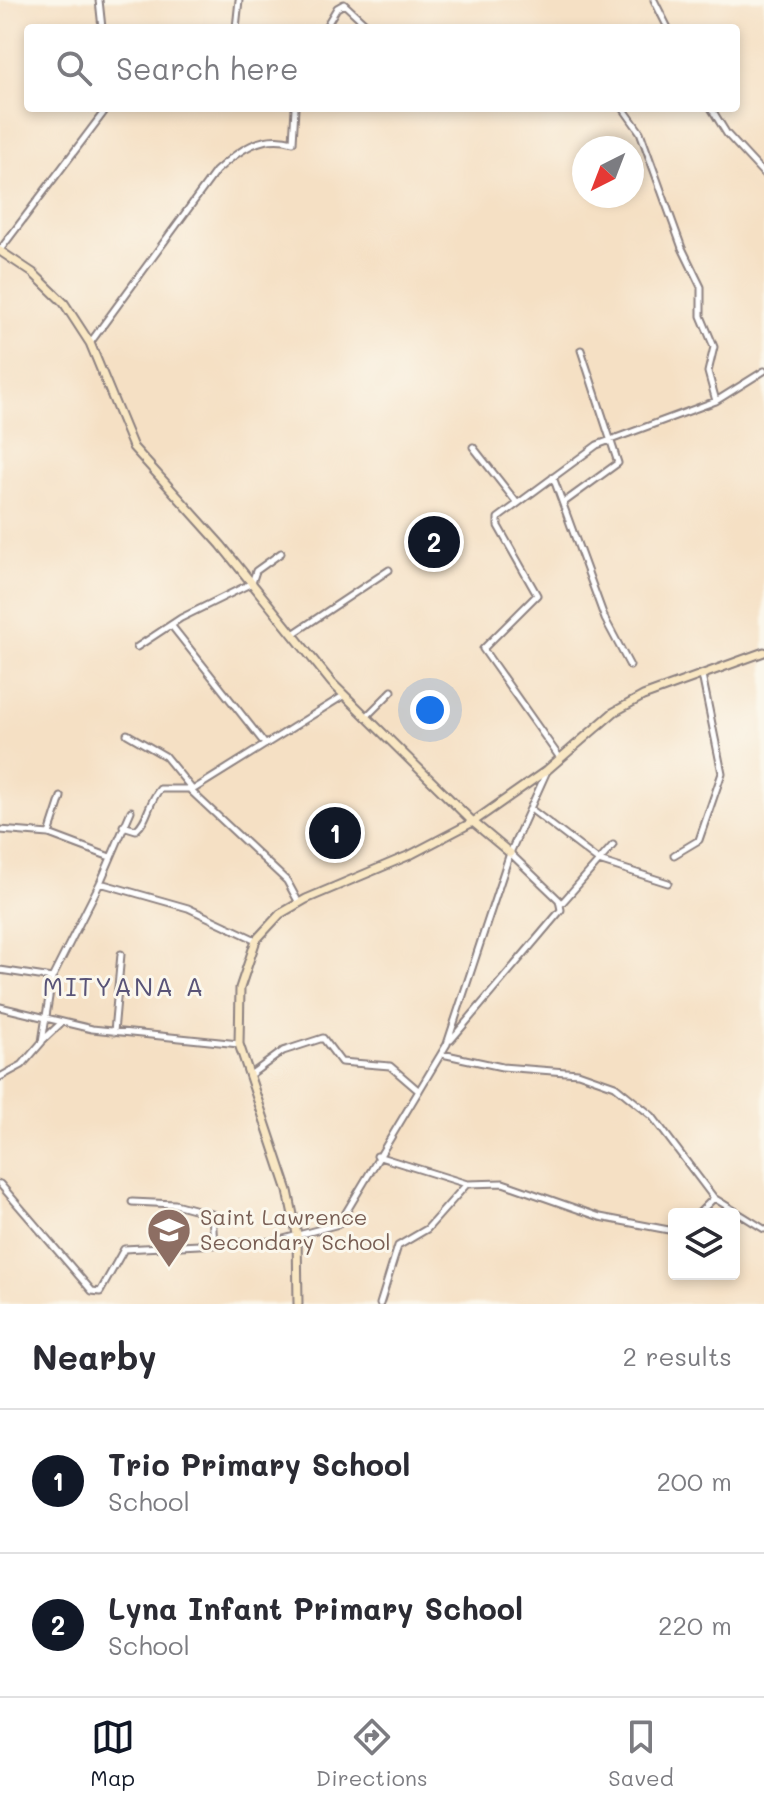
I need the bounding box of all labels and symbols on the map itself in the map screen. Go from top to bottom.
north arrow [572,136,644,208]
pin: 2 [408,512,460,572]
your location [410,690,450,730]
pin: 1 [309,803,361,863]
district label: MITYANA A [42,969,206,1003]
place label: Saint Lawrence Secondary School [200,1202,391,1256]
school or university icon: Saint Lawrence Secondary School [145,1206,193,1269]

